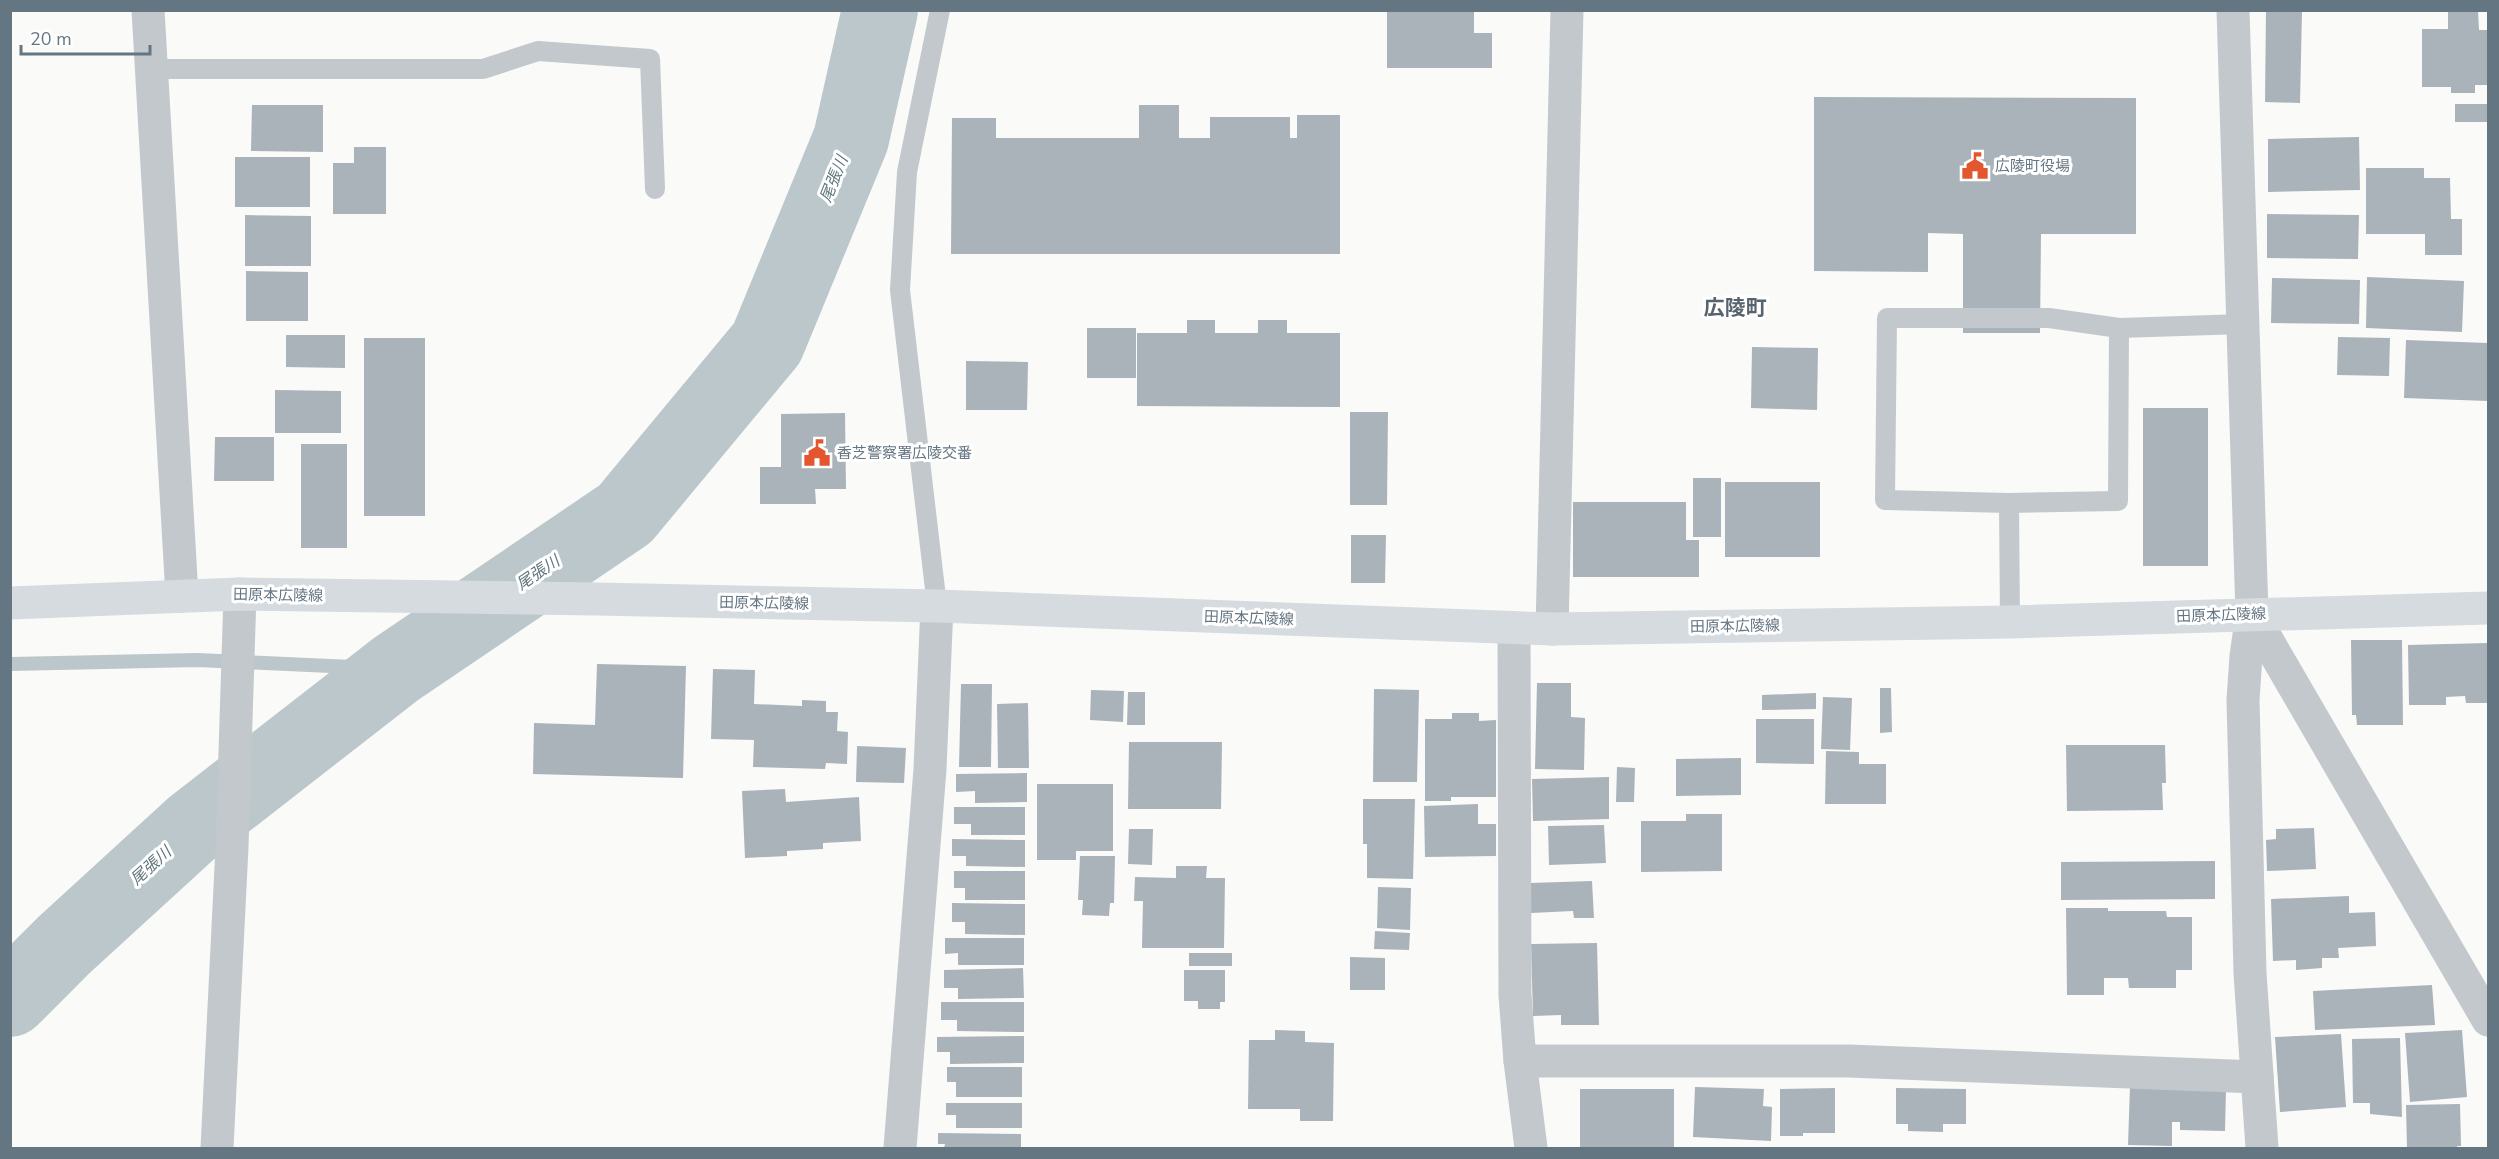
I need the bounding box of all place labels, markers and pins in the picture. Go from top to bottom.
public building icon: 広陵町役場 [1960,151,1990,181]
place label: 広陵町役場 [1995,156,2070,176]
public building icon: 香芝警察署広陵交番 [802,438,832,468]
place label: 香芝警察署広陵交番 [837,443,972,463]

